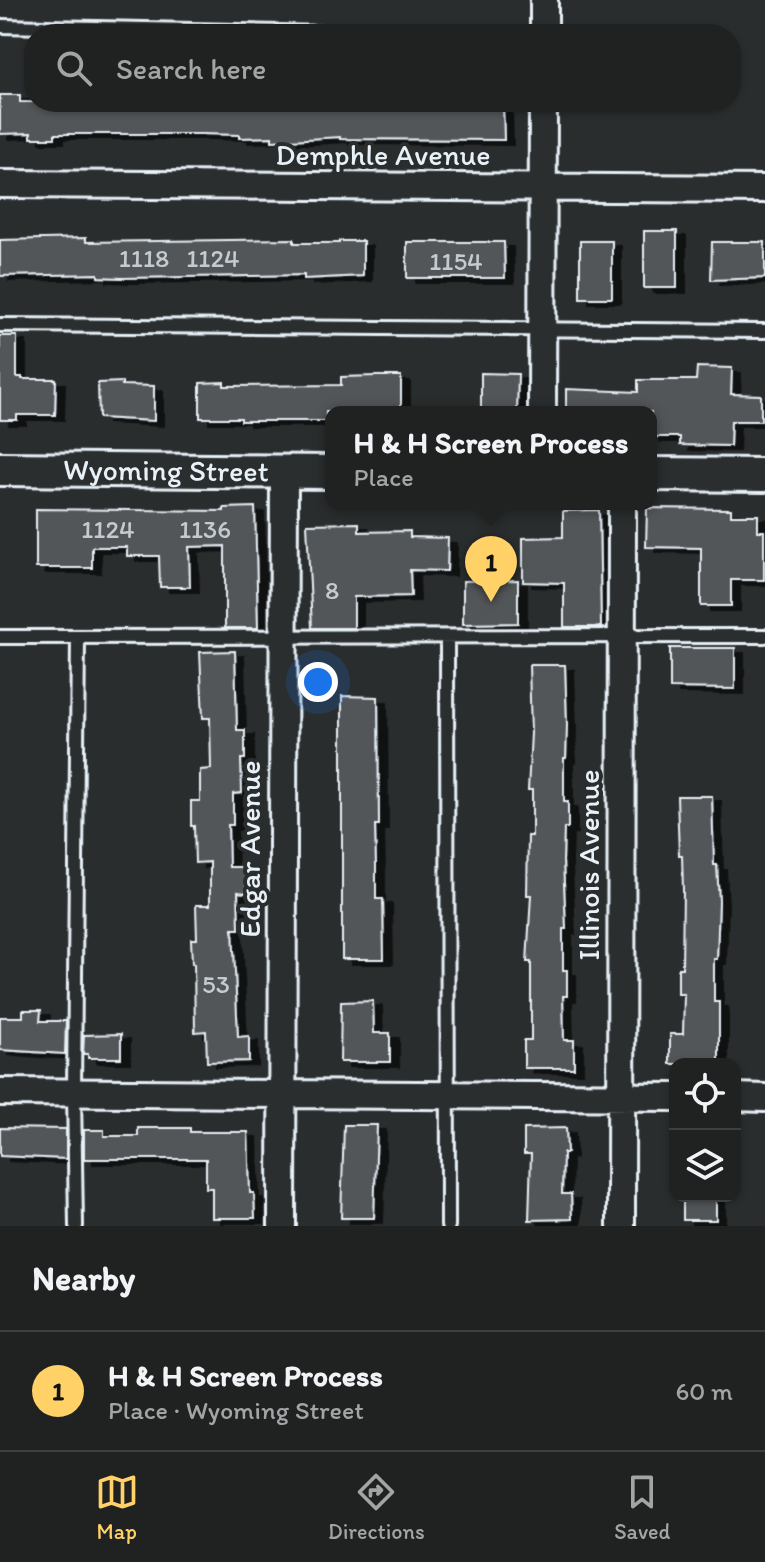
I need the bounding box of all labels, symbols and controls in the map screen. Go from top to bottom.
search box [24,24,741,112]
icon: search [52,46,96,90]
text: Search here [116,50,266,87]
street label: Demphle Avenue [275,136,491,173]
house number: 1118 [119,242,169,274]
house number: 1124 [186,242,240,274]
house number: 1154 [429,245,483,277]
popup [325,406,657,510]
text: H & H Screen Process [354,424,628,461]
street label: Wyoming Street [63,451,269,489]
text: Place [354,461,414,493]
house number: 1124 [81,513,135,545]
house number: 1136 [179,513,231,545]
pin: 1 [465,536,517,602]
house number: 8 [325,574,339,606]
your location [298,662,338,702]
street label: Edgar Avenue [231,761,268,937]
street label: Illinois Avenue [570,769,607,961]
house number: 53 [202,968,230,1000]
map controls [669,1058,741,1202]
button: locate [669,1058,741,1130]
button: layers [669,1130,741,1202]
text: Nearby [32,1258,135,1299]
text: H & H Screen Process [108,1357,383,1394]
text: 1 [52,1375,64,1407]
text: 60 m [676,1375,733,1407]
text: Place · Wyoming Street [108,1394,364,1426]
tab: Map [95,1470,139,1545]
tab: Directions [328,1470,425,1545]
tab: Saved [614,1470,670,1545]

